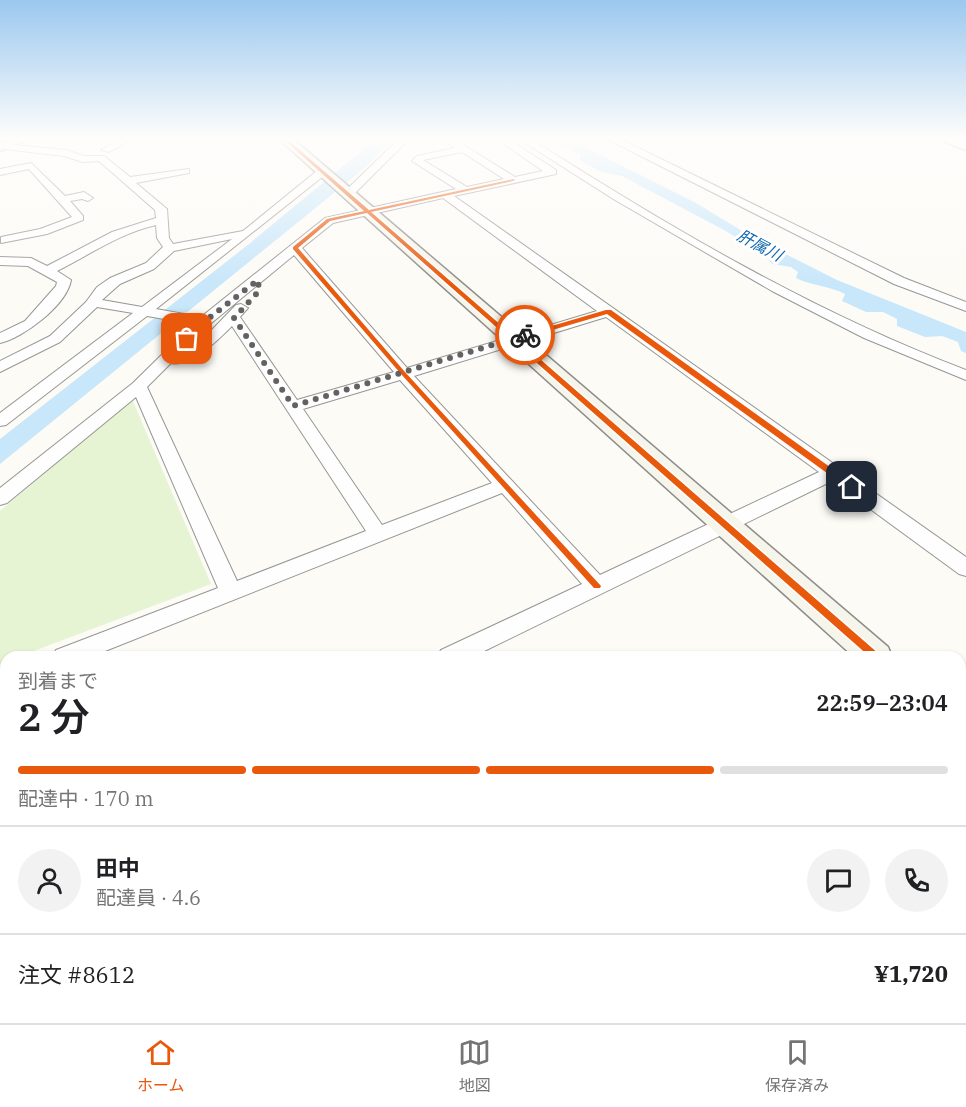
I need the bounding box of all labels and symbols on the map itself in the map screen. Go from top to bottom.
water label: 肝属川 [734,225,788,266]
courier [495,305,555,365]
pin [161,313,212,364]
pin [826,461,877,512]

